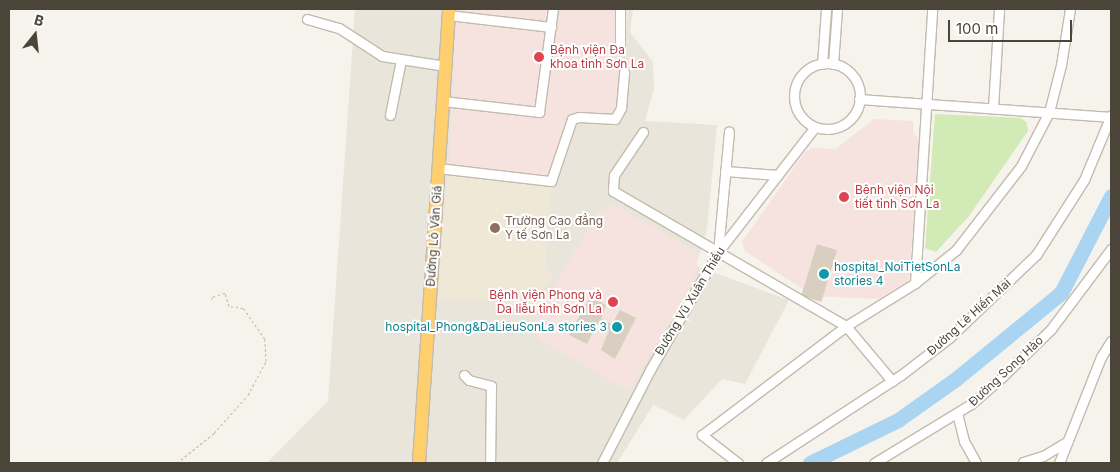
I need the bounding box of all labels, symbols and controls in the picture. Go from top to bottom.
north arrow [10,10,60,60]
scale bar [950,10,1074,42]
text: B [32,11,46,30]
text: 100 m [956,19,998,38]
place label: Bệnh viện Đa khoa tỉnh Sơn La [550,43,644,71]
marker: Bệnh viện Đa khoa tỉnh Sơn La [532,50,546,64]
place label: Bệnh viện Nội tiết tỉnh Sơn La [855,183,939,211]
street label: Đường Lò Văn Giá [423,185,445,287]
marker: Bệnh viện Nội tiết tỉnh Sơn La [837,190,851,204]
place label: Trường Cao đẳng Y tế Sơn La [505,214,603,242]
marker: Trường Cao đẳng Y tế Sơn La [489,222,501,234]
street label: Đường Vũ Xuân Thiều [652,244,728,358]
place label: hospital_NoiTietSonLa stories 4 [834,260,961,288]
marker: hospital_NoiTietSonLa stories 4 [818,268,830,280]
street label: Đường Lê Hiến Mai [924,276,1014,358]
place label: Bệnh viện Phong và Da liễu tỉnh Sơn La [489,288,602,316]
marker: Bệnh viện Phong và Da liễu tỉnh Sơn La [606,295,620,309]
place label: hospital_Phong&DaLieuSonLa stories 3 [385,320,607,334]
marker: hospital_Phong&DaLieuSonLa stories 3 [611,321,623,333]
street label: Đường Song Hào [966,333,1046,409]

